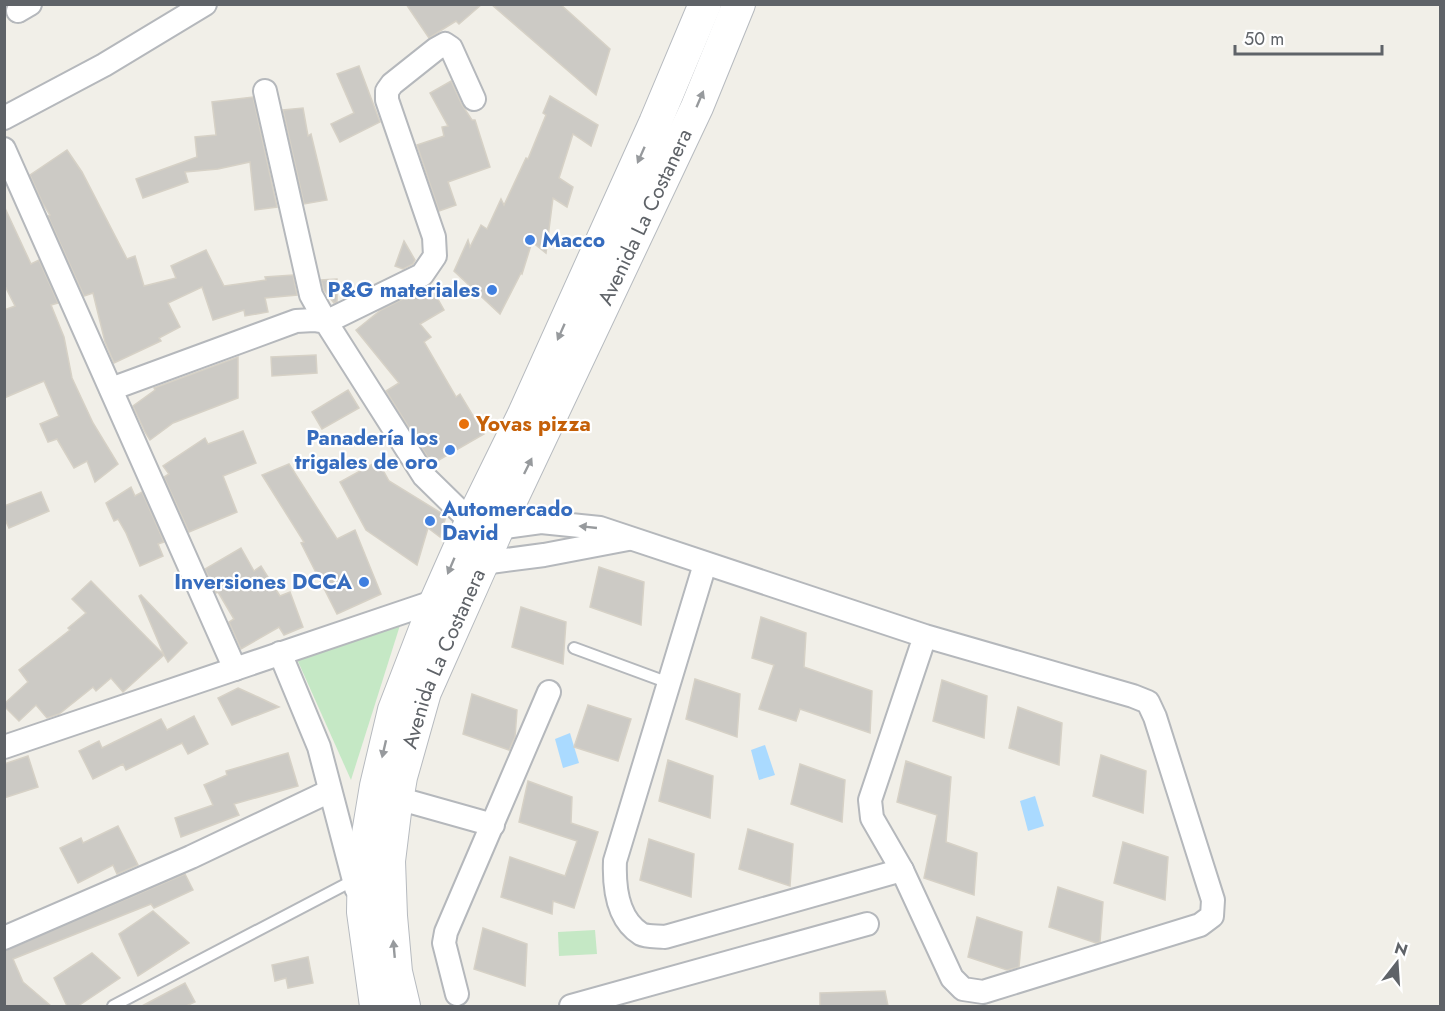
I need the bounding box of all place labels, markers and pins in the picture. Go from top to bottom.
place label: Macco [542,225,605,255]
marker: Macco [523,233,537,247]
place label: P&G materiales [327,275,480,305]
marker: P&G materiales [485,283,499,297]
place label: Yovas pizza [475,409,591,439]
marker: Yovas pizza [457,417,471,431]
place label: Panadería los trigales de oro [295,423,438,477]
marker: Panadería los trigales de oro [443,443,457,457]
place label: Automercado David [441,494,573,548]
marker: Automercado David [423,514,437,528]
place label: Inversiones DCCA [174,567,353,597]
marker: Inversiones DCCA [357,575,371,589]

